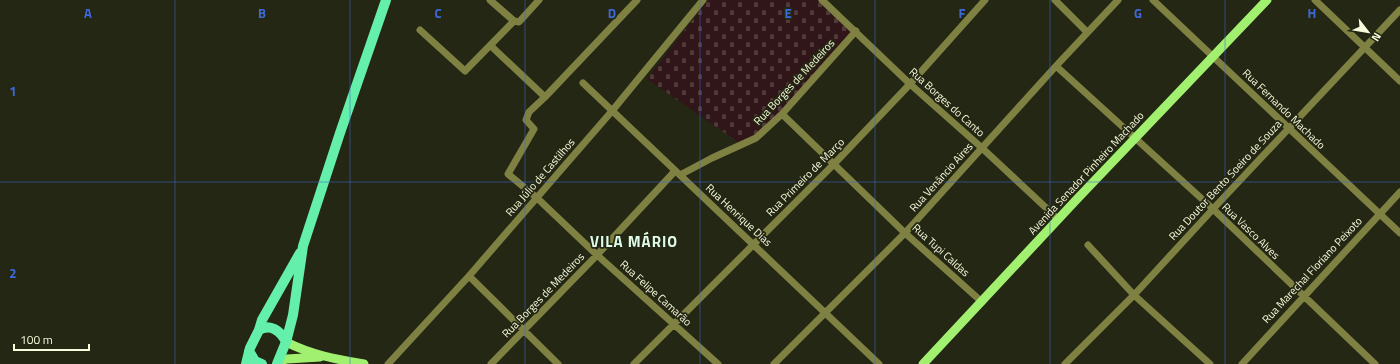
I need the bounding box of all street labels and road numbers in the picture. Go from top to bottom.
street label: Rua Borges de Medeiros [750,35,838,129]
street label: Rua Borges do Canto [906,64,988,140]
street label: Rua Fernando Machado [1239,65,1329,153]
street label: Avenida Senador Pinheiro Machado [1025,108,1148,238]
street label: Rua Doutor Bento Soeiro de Souza [1165,116,1285,244]
street label: Rua Júlio de Castilhos [502,134,578,220]
street label: Rua Primeiro de Março [762,134,848,220]
street label: Rua Venâncio Aires [906,139,976,215]
street label: Rua Henrique Dias [702,180,776,250]
street label: Rua Vasco Alves [1218,199,1284,263]
street label: Rua Marechal Floriano Peixoto [1258,213,1366,327]
street label: Rua Tupi Caldas [909,220,973,280]
street label: Rua Borges de Medeiros [498,249,588,341]
street label: Rua Felipe Camarão [617,256,696,330]

